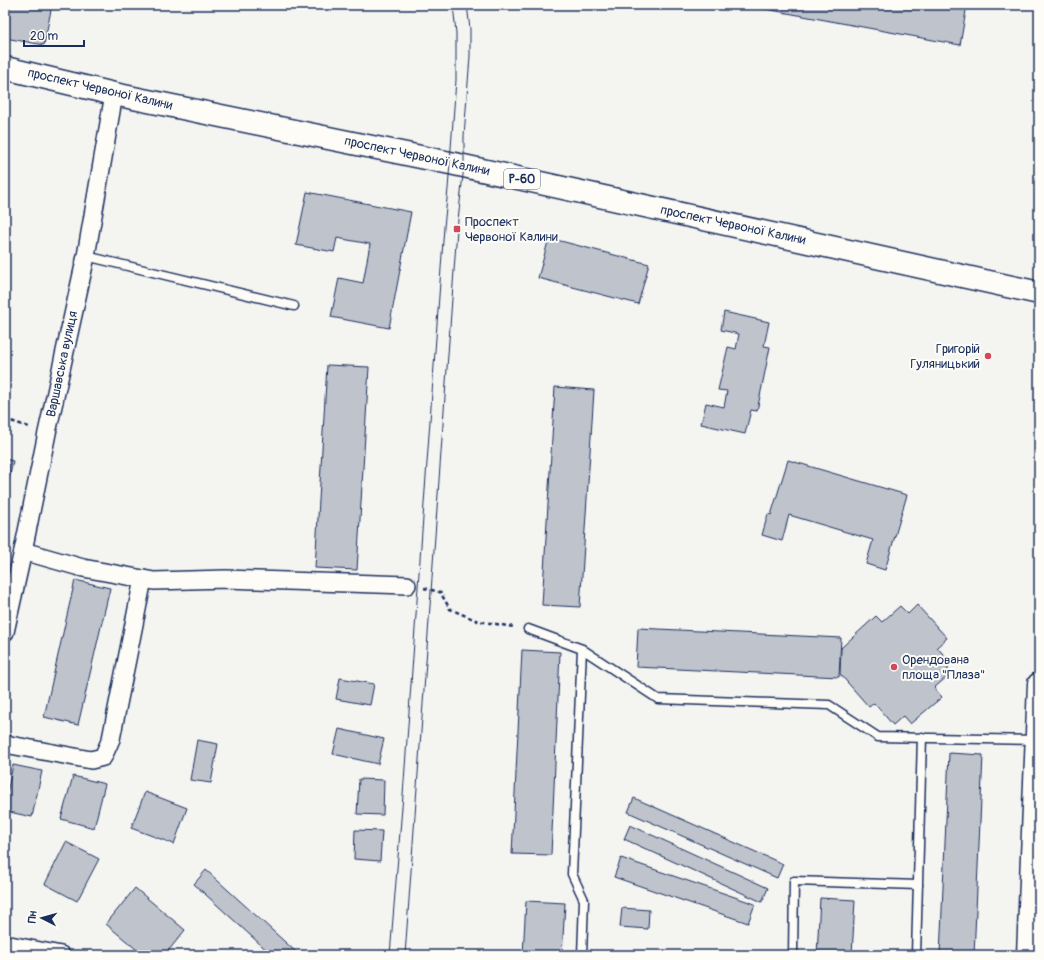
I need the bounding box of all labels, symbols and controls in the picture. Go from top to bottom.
scale bar [24,22,84,48]
text: 20 m [30,29,59,44]
street label: проспект Червоної Калини [26,65,174,114]
street label: проспект Червоної Калини [343,133,491,179]
road number: Р-60 [504,169,540,189]
street label: проспект Червоної Калини [659,202,807,248]
place label: Проспект Червоної Калини [465,214,558,245]
marker: Проспект Червоної Калини [452,224,462,234]
street label: Варшавська вулиця [43,309,81,419]
place label: Григорій Гуляницький [910,341,980,372]
marker: Григорій Гуляницький [983,351,993,361]
place label: Орендована площа "Плаза" [902,652,985,683]
marker: Орендована площа "Плаза" [889,662,899,672]
north arrow [22,898,62,938]
text: Пн [25,910,40,924]

